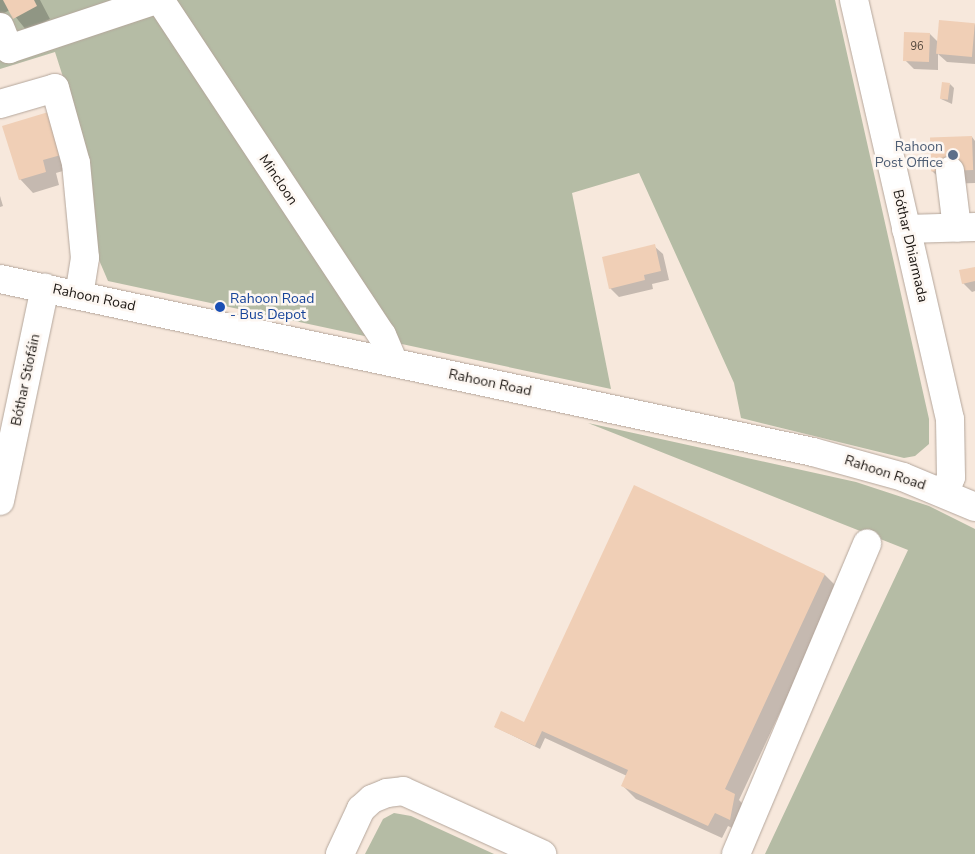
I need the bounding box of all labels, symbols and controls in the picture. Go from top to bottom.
house number: 96 [910,40,924,54]
place label: Rahoon Post Office [875,139,943,172]
marker: Rahoon Post Office [947,149,959,161]
street label: Mincloon [255,152,301,208]
street label: Bóthar Dhiarmada [889,188,931,304]
street label: Rahoon Road [51,281,137,315]
place label: Rahoon Road - Bus Depot [230,291,314,324]
marker: Rahoon Road - Bus Depot [214,301,226,313]
street label: Bóthar Stiofáin [8,332,44,428]
street label: Rahoon Road [447,366,533,400]
street label: Rahoon Road [842,452,928,494]

